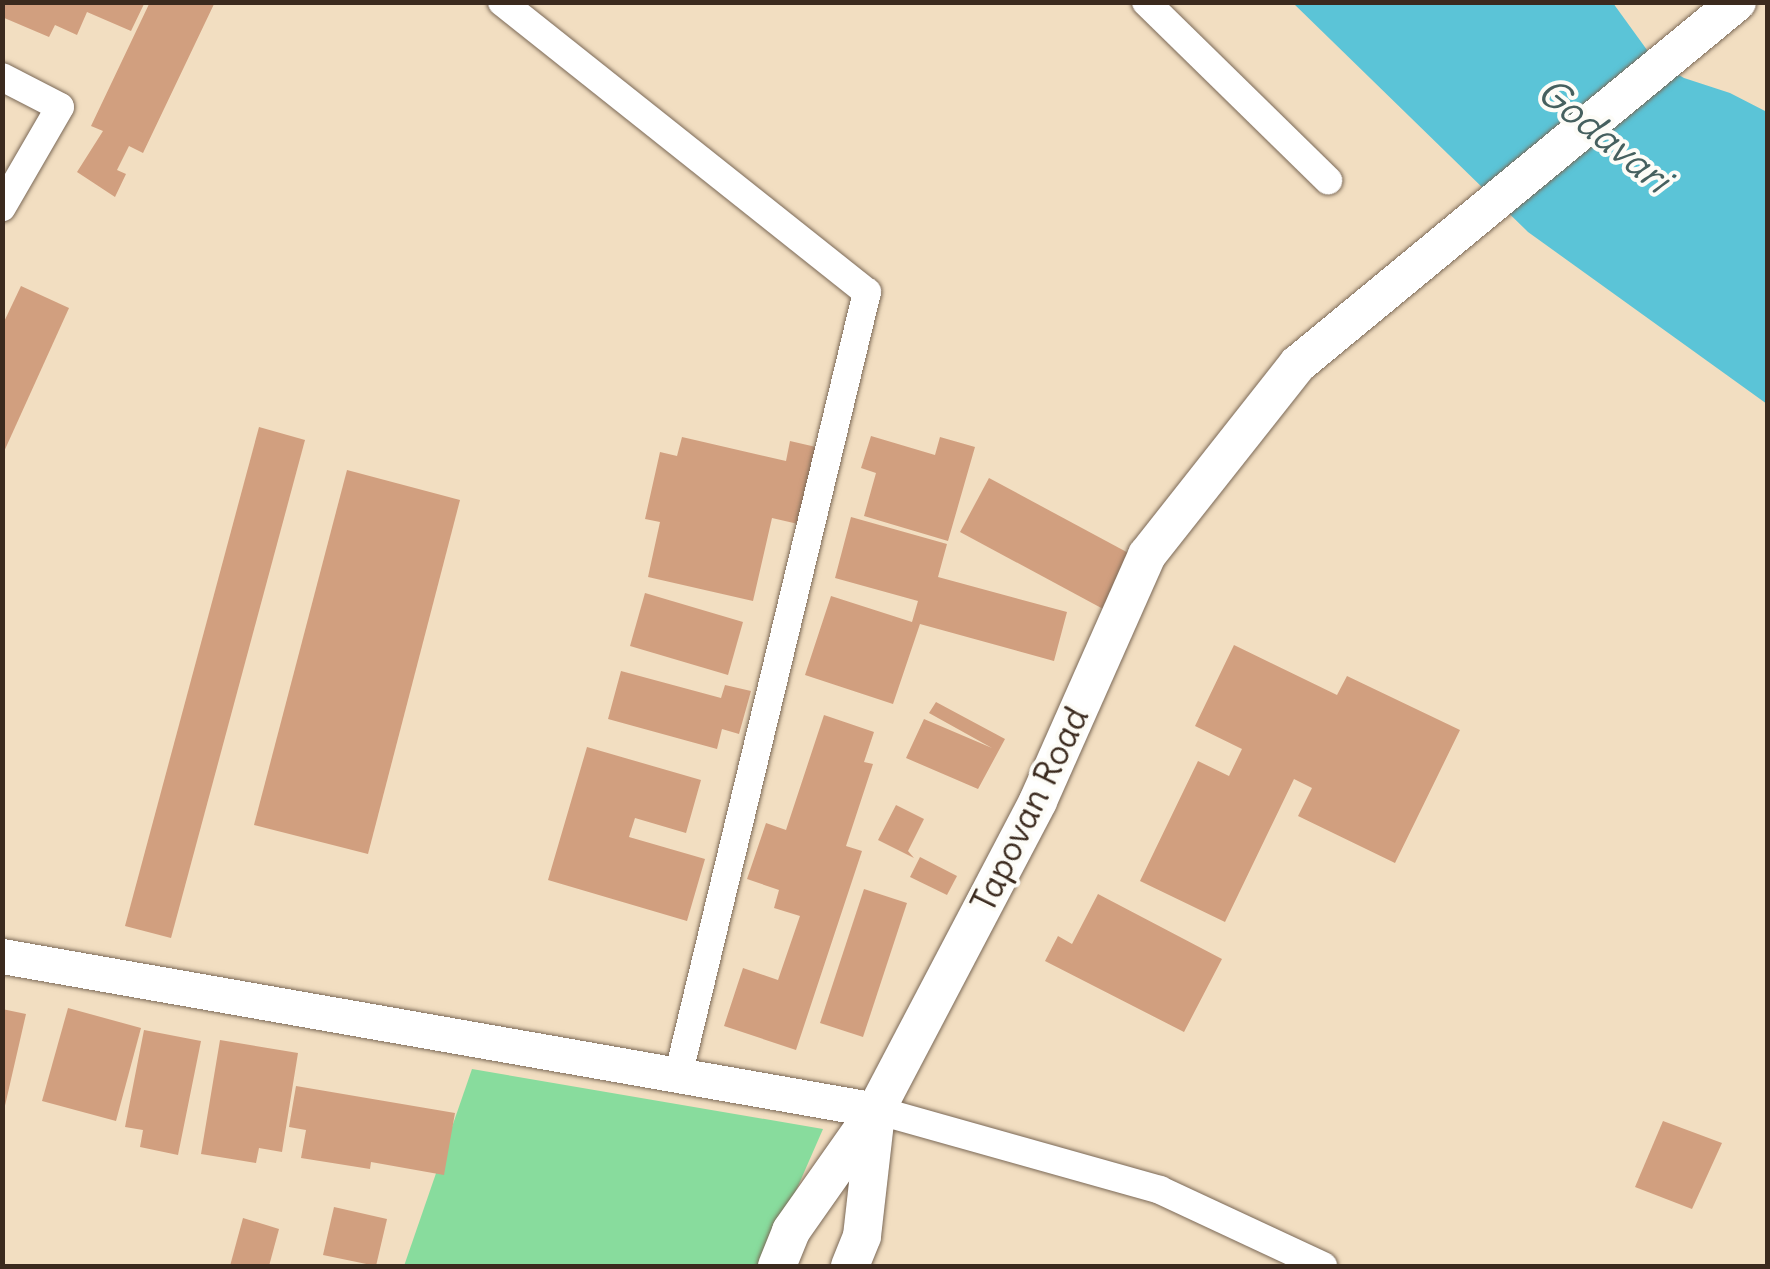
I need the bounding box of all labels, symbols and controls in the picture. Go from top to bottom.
water label: Godavari [1529,68,1679,202]
street label: Tapovan Road [961,700,1097,918]

